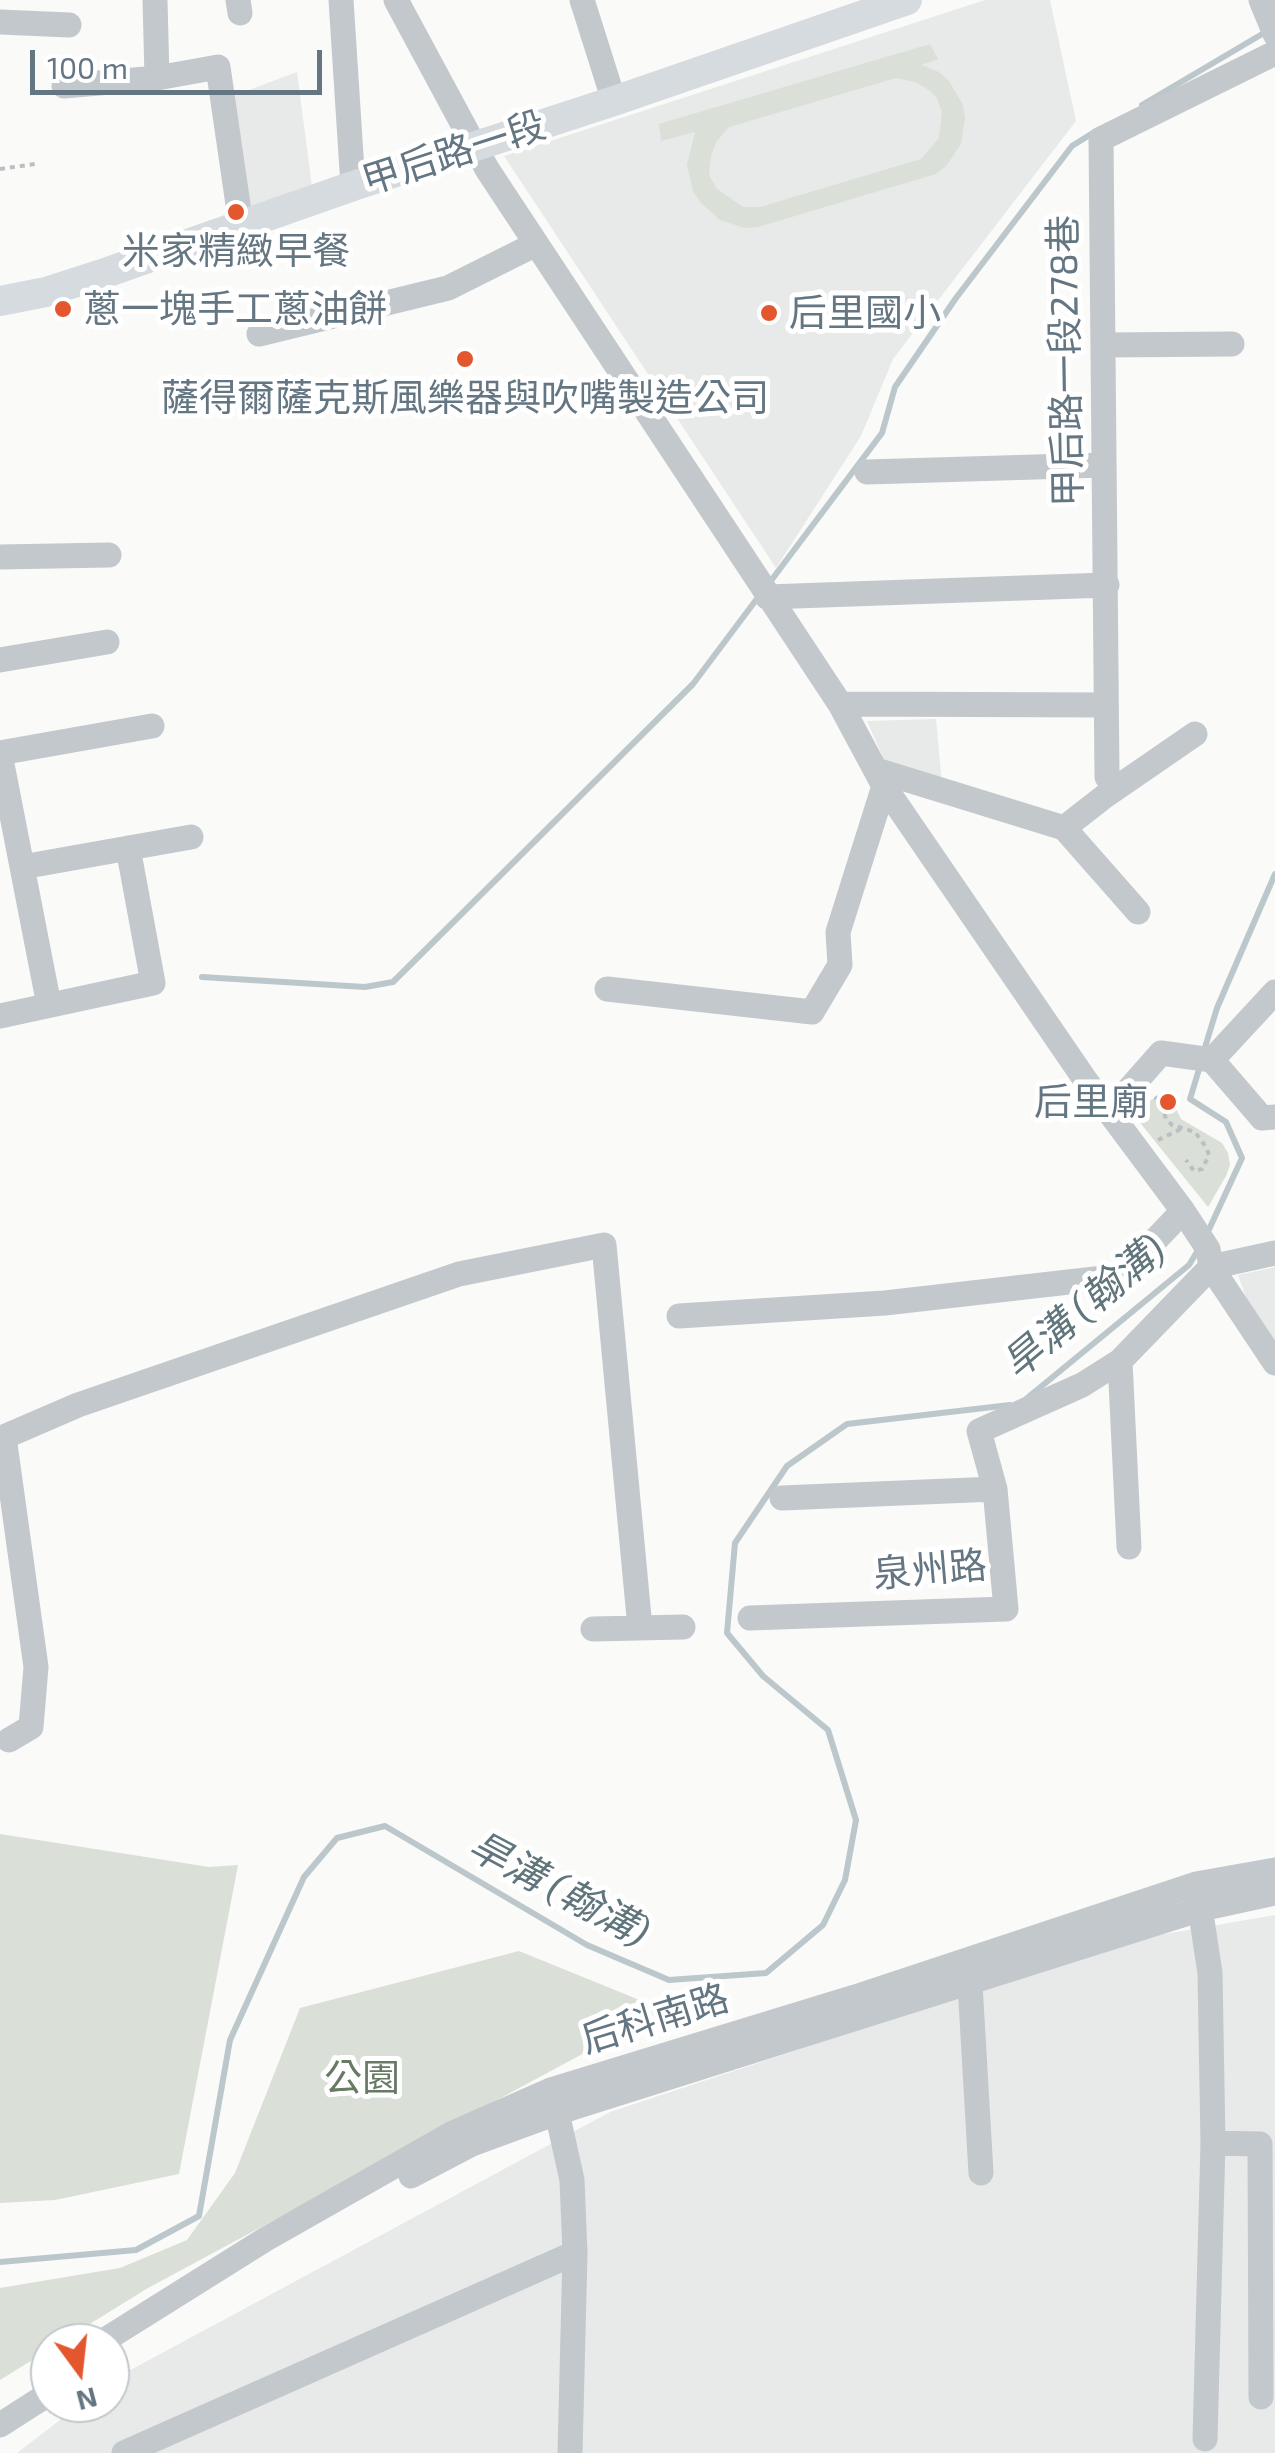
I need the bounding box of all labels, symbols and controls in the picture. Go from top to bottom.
scale bar [35,30,328,92]
text: 100 m [47,49,128,85]
street label: 甲后路一段 [357,102,551,204]
marker: 米家精緻早餐 [225,201,247,223]
street label: 甲后路一段278巷 [1041,215,1091,507]
place label: 米家精緻早餐 [122,228,350,274]
place label: 蔥一塊手工蔥油餅 [83,286,387,332]
place label: 后里國小 [789,290,941,336]
marker: 蔥一塊手工蔥油餅 [52,298,74,320]
marker: 后里國小 [758,302,780,324]
marker: 薩得爾薩克斯風樂器與吹嘴製造公司 [454,348,476,370]
place label: 薩得爾薩克斯風樂器與吹嘴製造公司 [161,375,769,421]
place label: 后里廟 [1034,1079,1148,1125]
marker: 后里廟 [1157,1091,1179,1113]
water label: 旱溝 (翰溝) [993,1225,1175,1389]
street label: 泉州路 [871,1542,989,1598]
water label: 旱溝 (翰溝) [461,1821,657,1957]
street label: 后科南路 [576,1975,734,2063]
park label: 公園 [324,2055,400,2101]
north arrow [30,2323,130,2423]
text: N [73,2381,101,2419]

